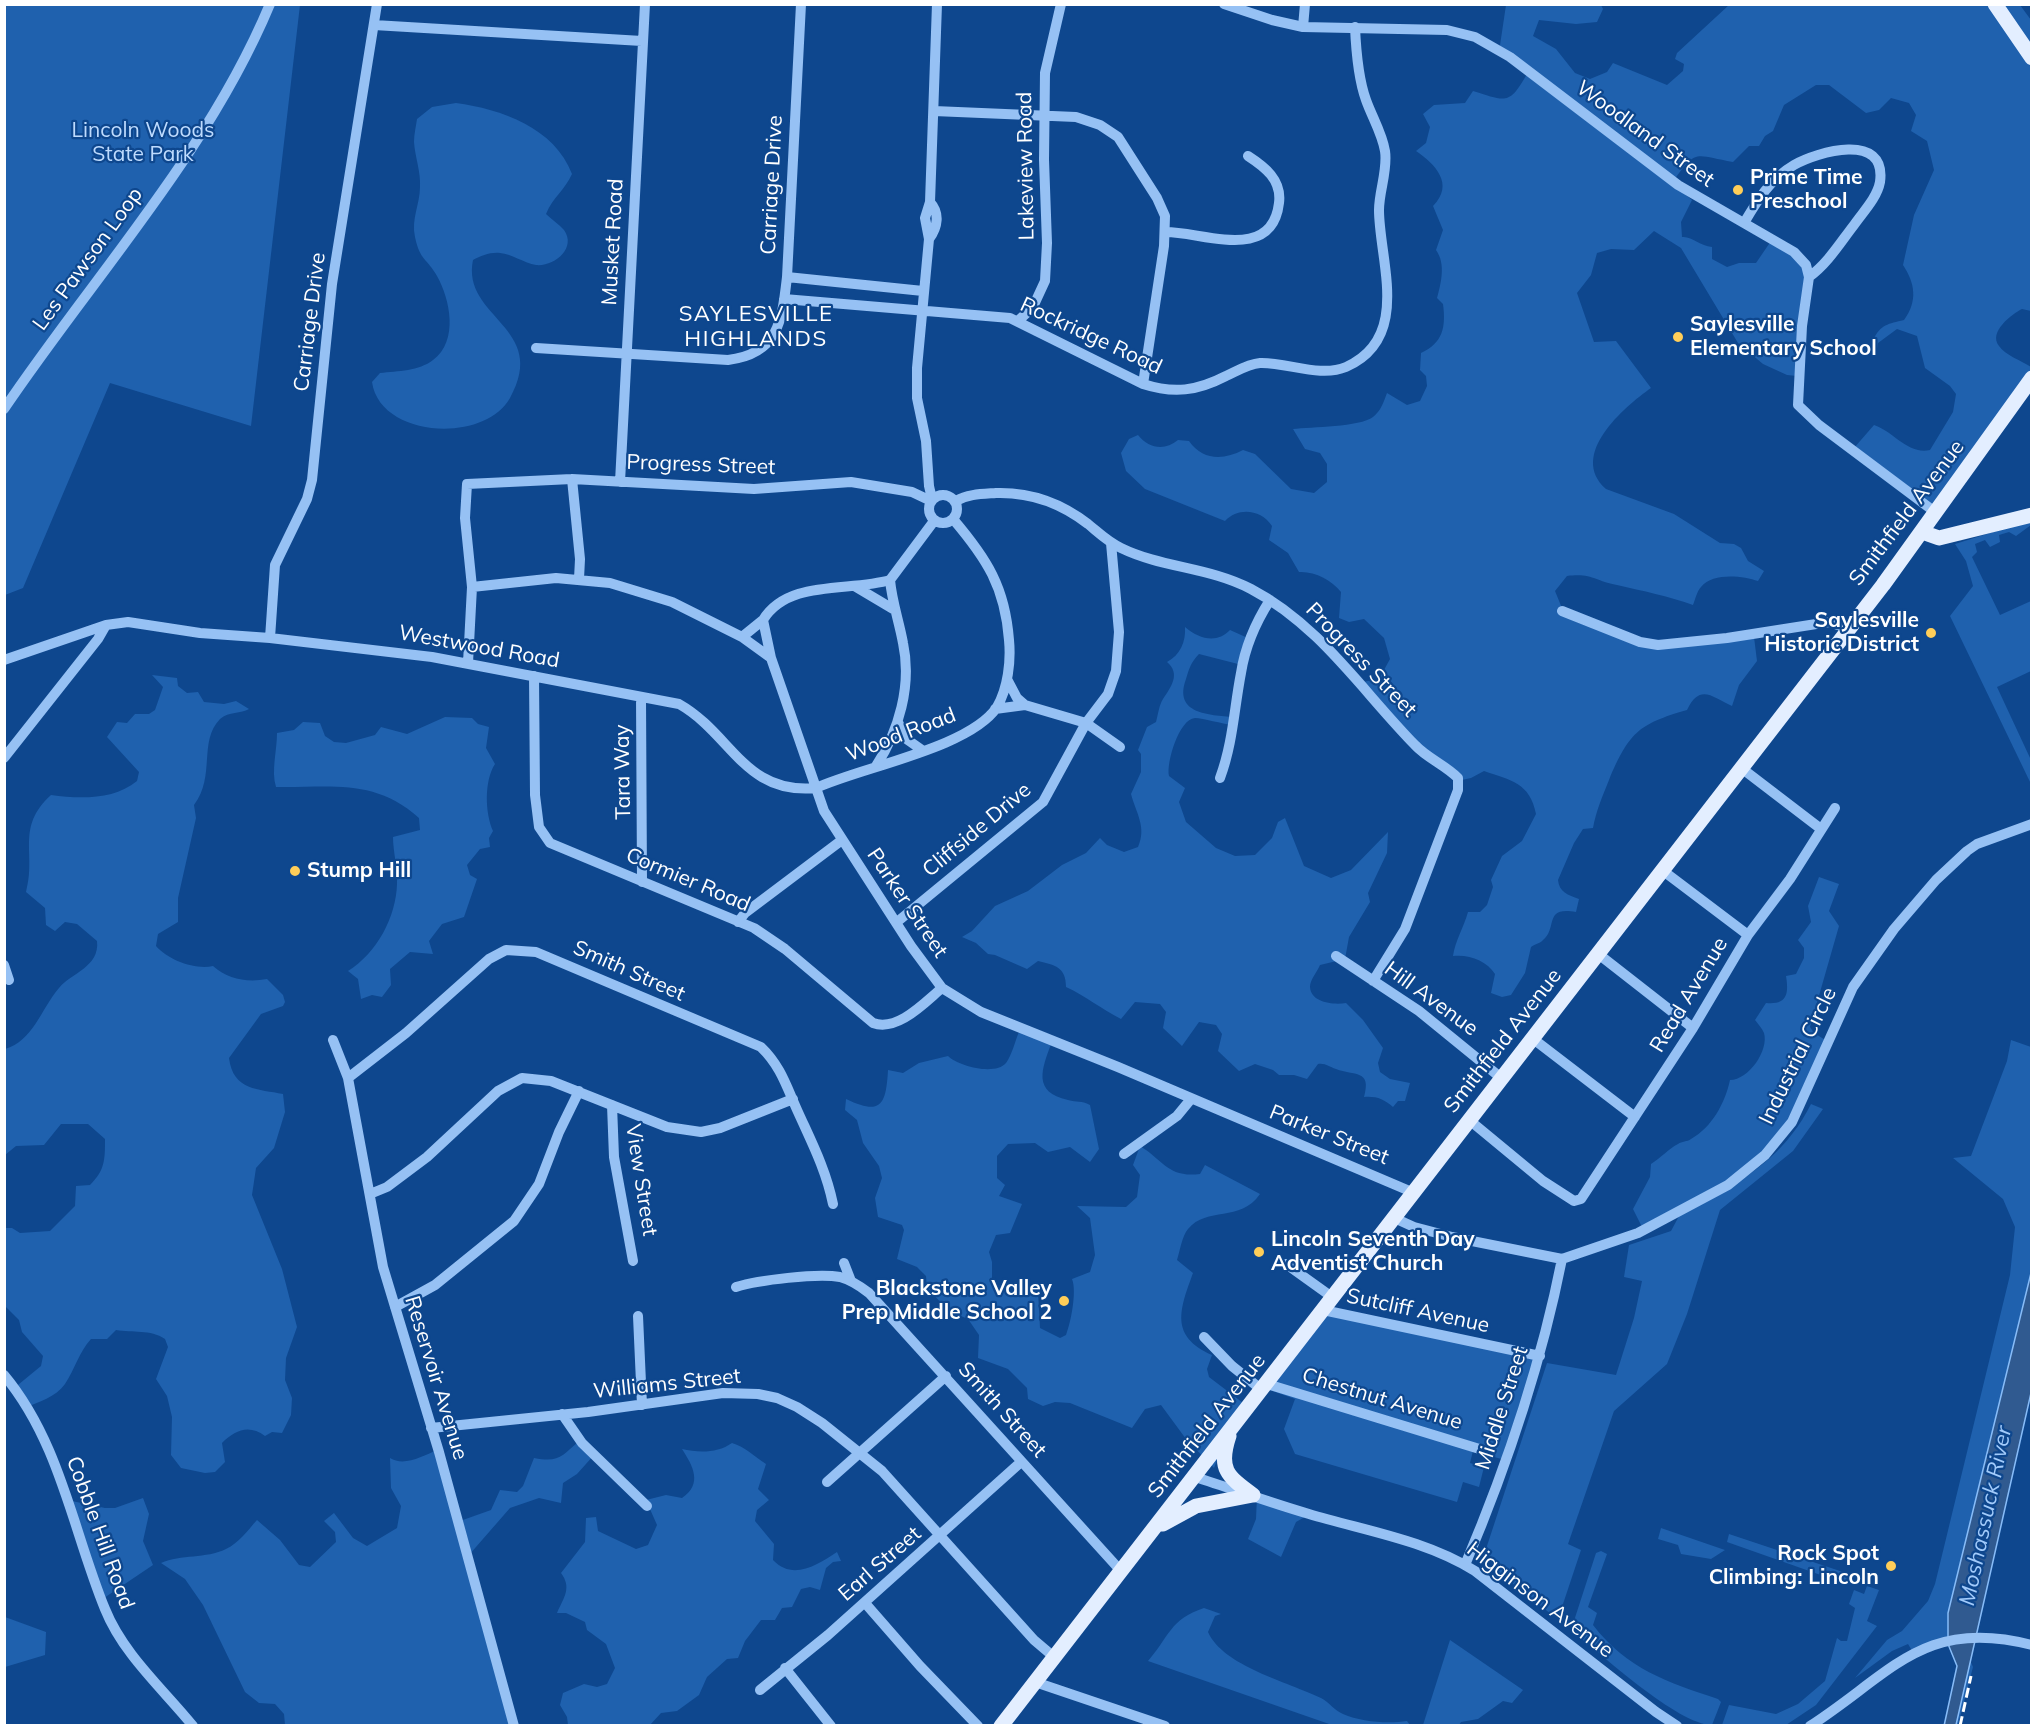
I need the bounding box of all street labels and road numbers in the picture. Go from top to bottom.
street label: Woodland Street [1571,75,1719,193]
street label: Lakeview Road [1012,92,1040,240]
street label: Carriage Drive [756,115,788,255]
street label: Musket Road [597,178,629,306]
street label: Les Pawson Loop [28,183,148,335]
street label: Carriage Drive [289,251,331,393]
street label: Rockridge Road [1016,292,1166,380]
street label: Smithfield Avenue [1844,435,1970,591]
street label: Progress Street [626,450,776,480]
street label: Progress Street [1300,598,1422,722]
street label: Westwood Road [397,620,561,674]
street label: Wood Road [842,703,960,767]
street label: Tara Way [610,724,636,820]
street label: Cliffside Drive [918,777,1036,883]
street label: Cormier Road [622,842,754,918]
street label: Parker Street [861,844,953,962]
street label: Read Avenue [1645,933,1733,1057]
street label: Smith Street [569,935,689,1007]
street label: Hill Avenue [1379,957,1483,1041]
street label: Smithfield Avenue [1439,964,1567,1118]
street label: Industrial Circle [1754,983,1842,1129]
street label: Parker Street [1266,1100,1392,1170]
street label: View Street [620,1122,662,1238]
street label: Sutcliff Avenue [1344,1284,1492,1338]
street label: Reservoir Avenue [399,1293,473,1463]
street label: Middle Street [1470,1343,1534,1473]
street label: Smithfield Avenue [1143,1349,1271,1503]
street label: Smith Street [953,1357,1051,1463]
street label: Chestnut Avenue [1299,1363,1465,1435]
street label: Williams Street [592,1364,742,1404]
street label: Cobble Hill Road [61,1453,139,1613]
street label: Earl Street [834,1521,926,1607]
street label: Higginson Avenue [1462,1537,1618,1663]

